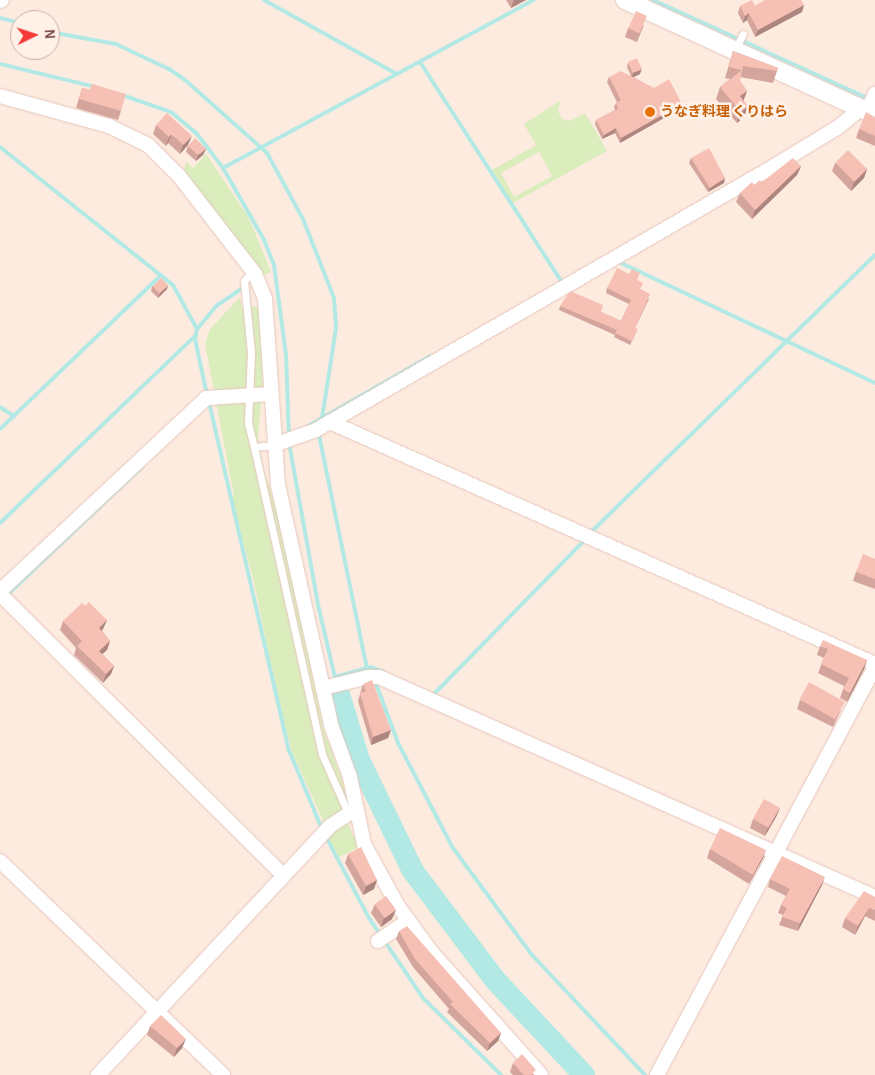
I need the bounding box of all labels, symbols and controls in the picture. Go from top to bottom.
north arrow [10,10,60,60]
text: N [42,29,56,39]
place label: うなぎ料理 くりはら [660,104,788,120]
marker: うなぎ料理 くりはら [644,106,656,118]

